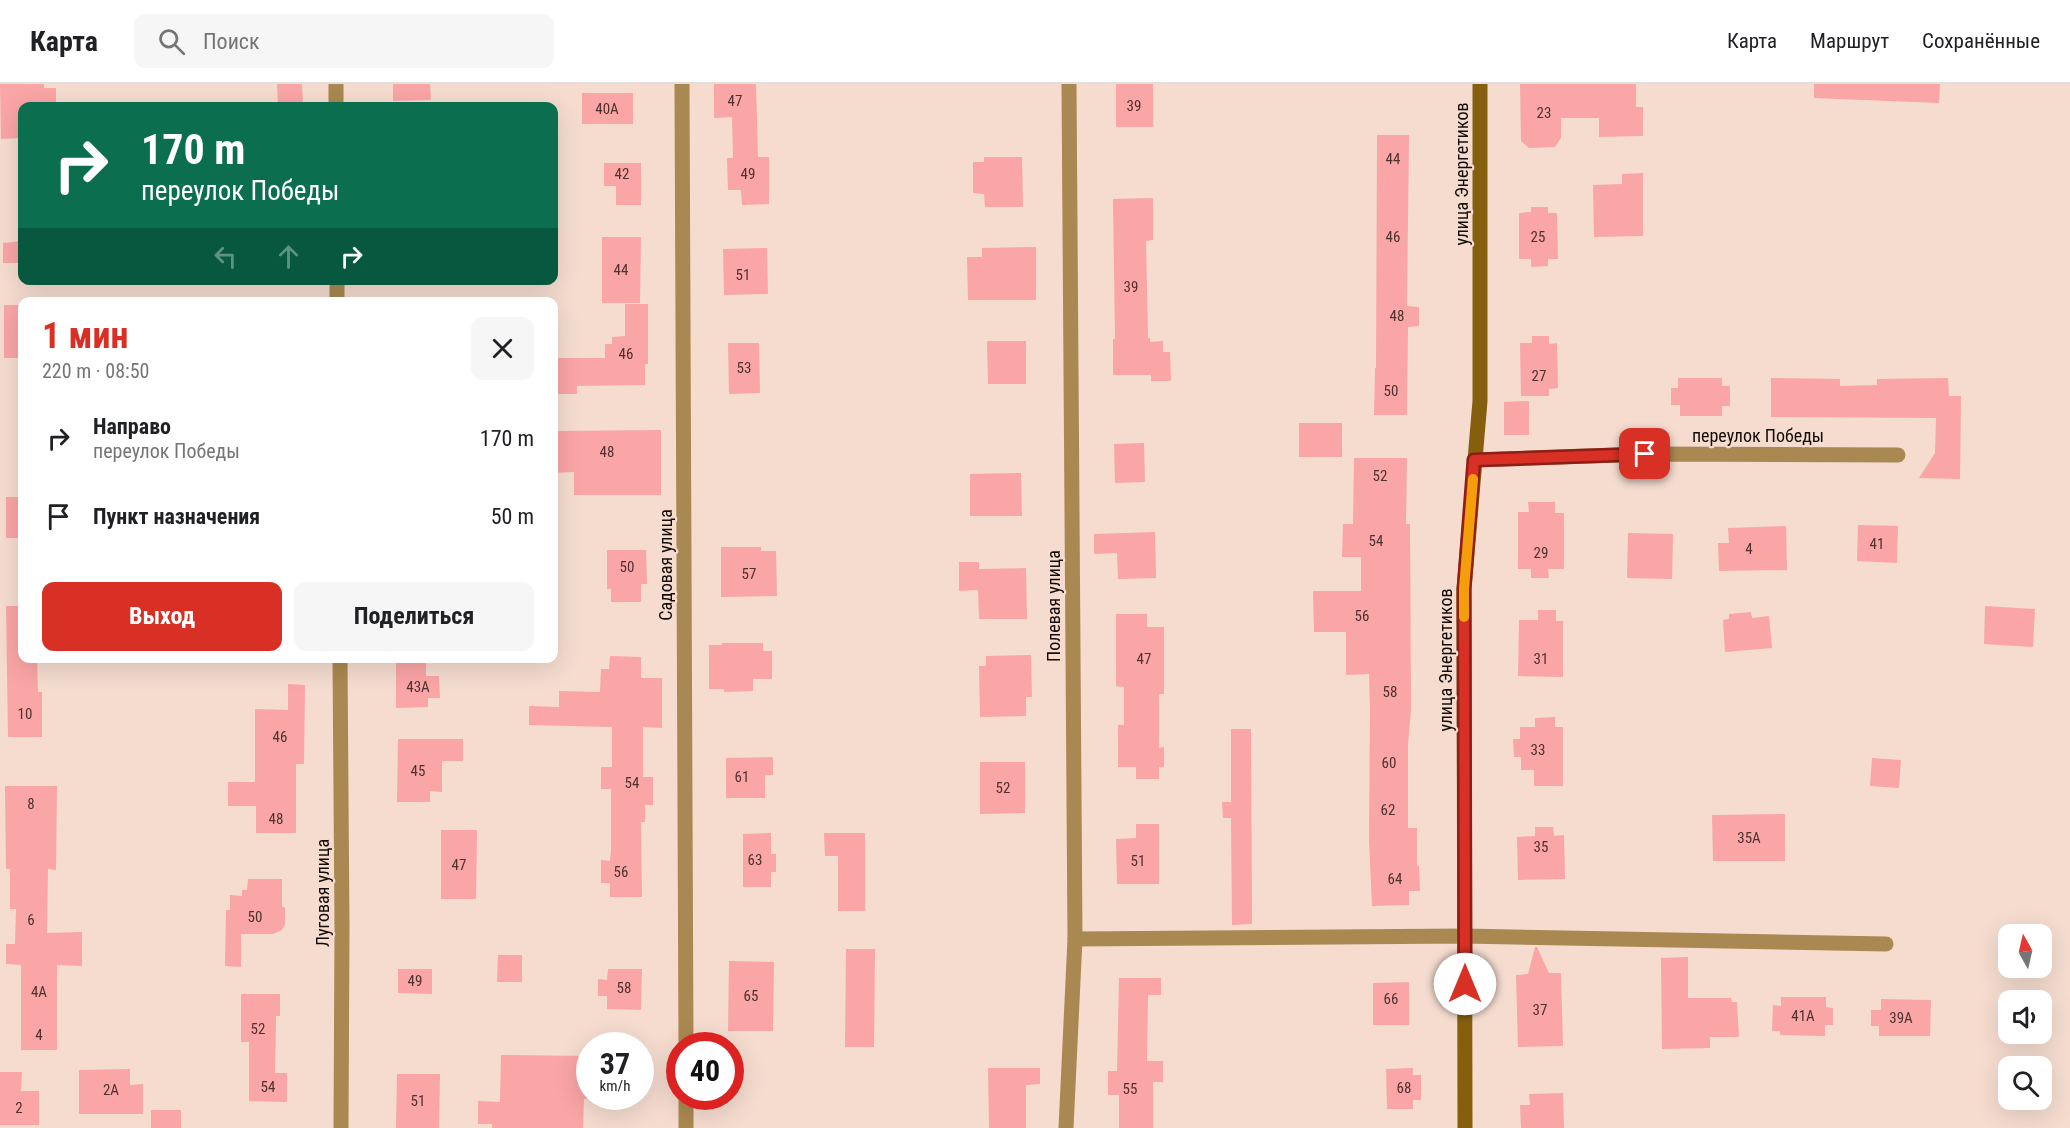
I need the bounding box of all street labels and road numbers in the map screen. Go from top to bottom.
street label: улица Энергетиков [1451,102,1472,246]
street label: переулок Победы [1692,425,1824,446]
street label: Садовая улица [655,509,676,621]
street label: Полевая улица [1043,550,1064,662]
street label: улица Энергетиков [1435,588,1456,732]
street label: Луговая улица [312,839,333,947]

